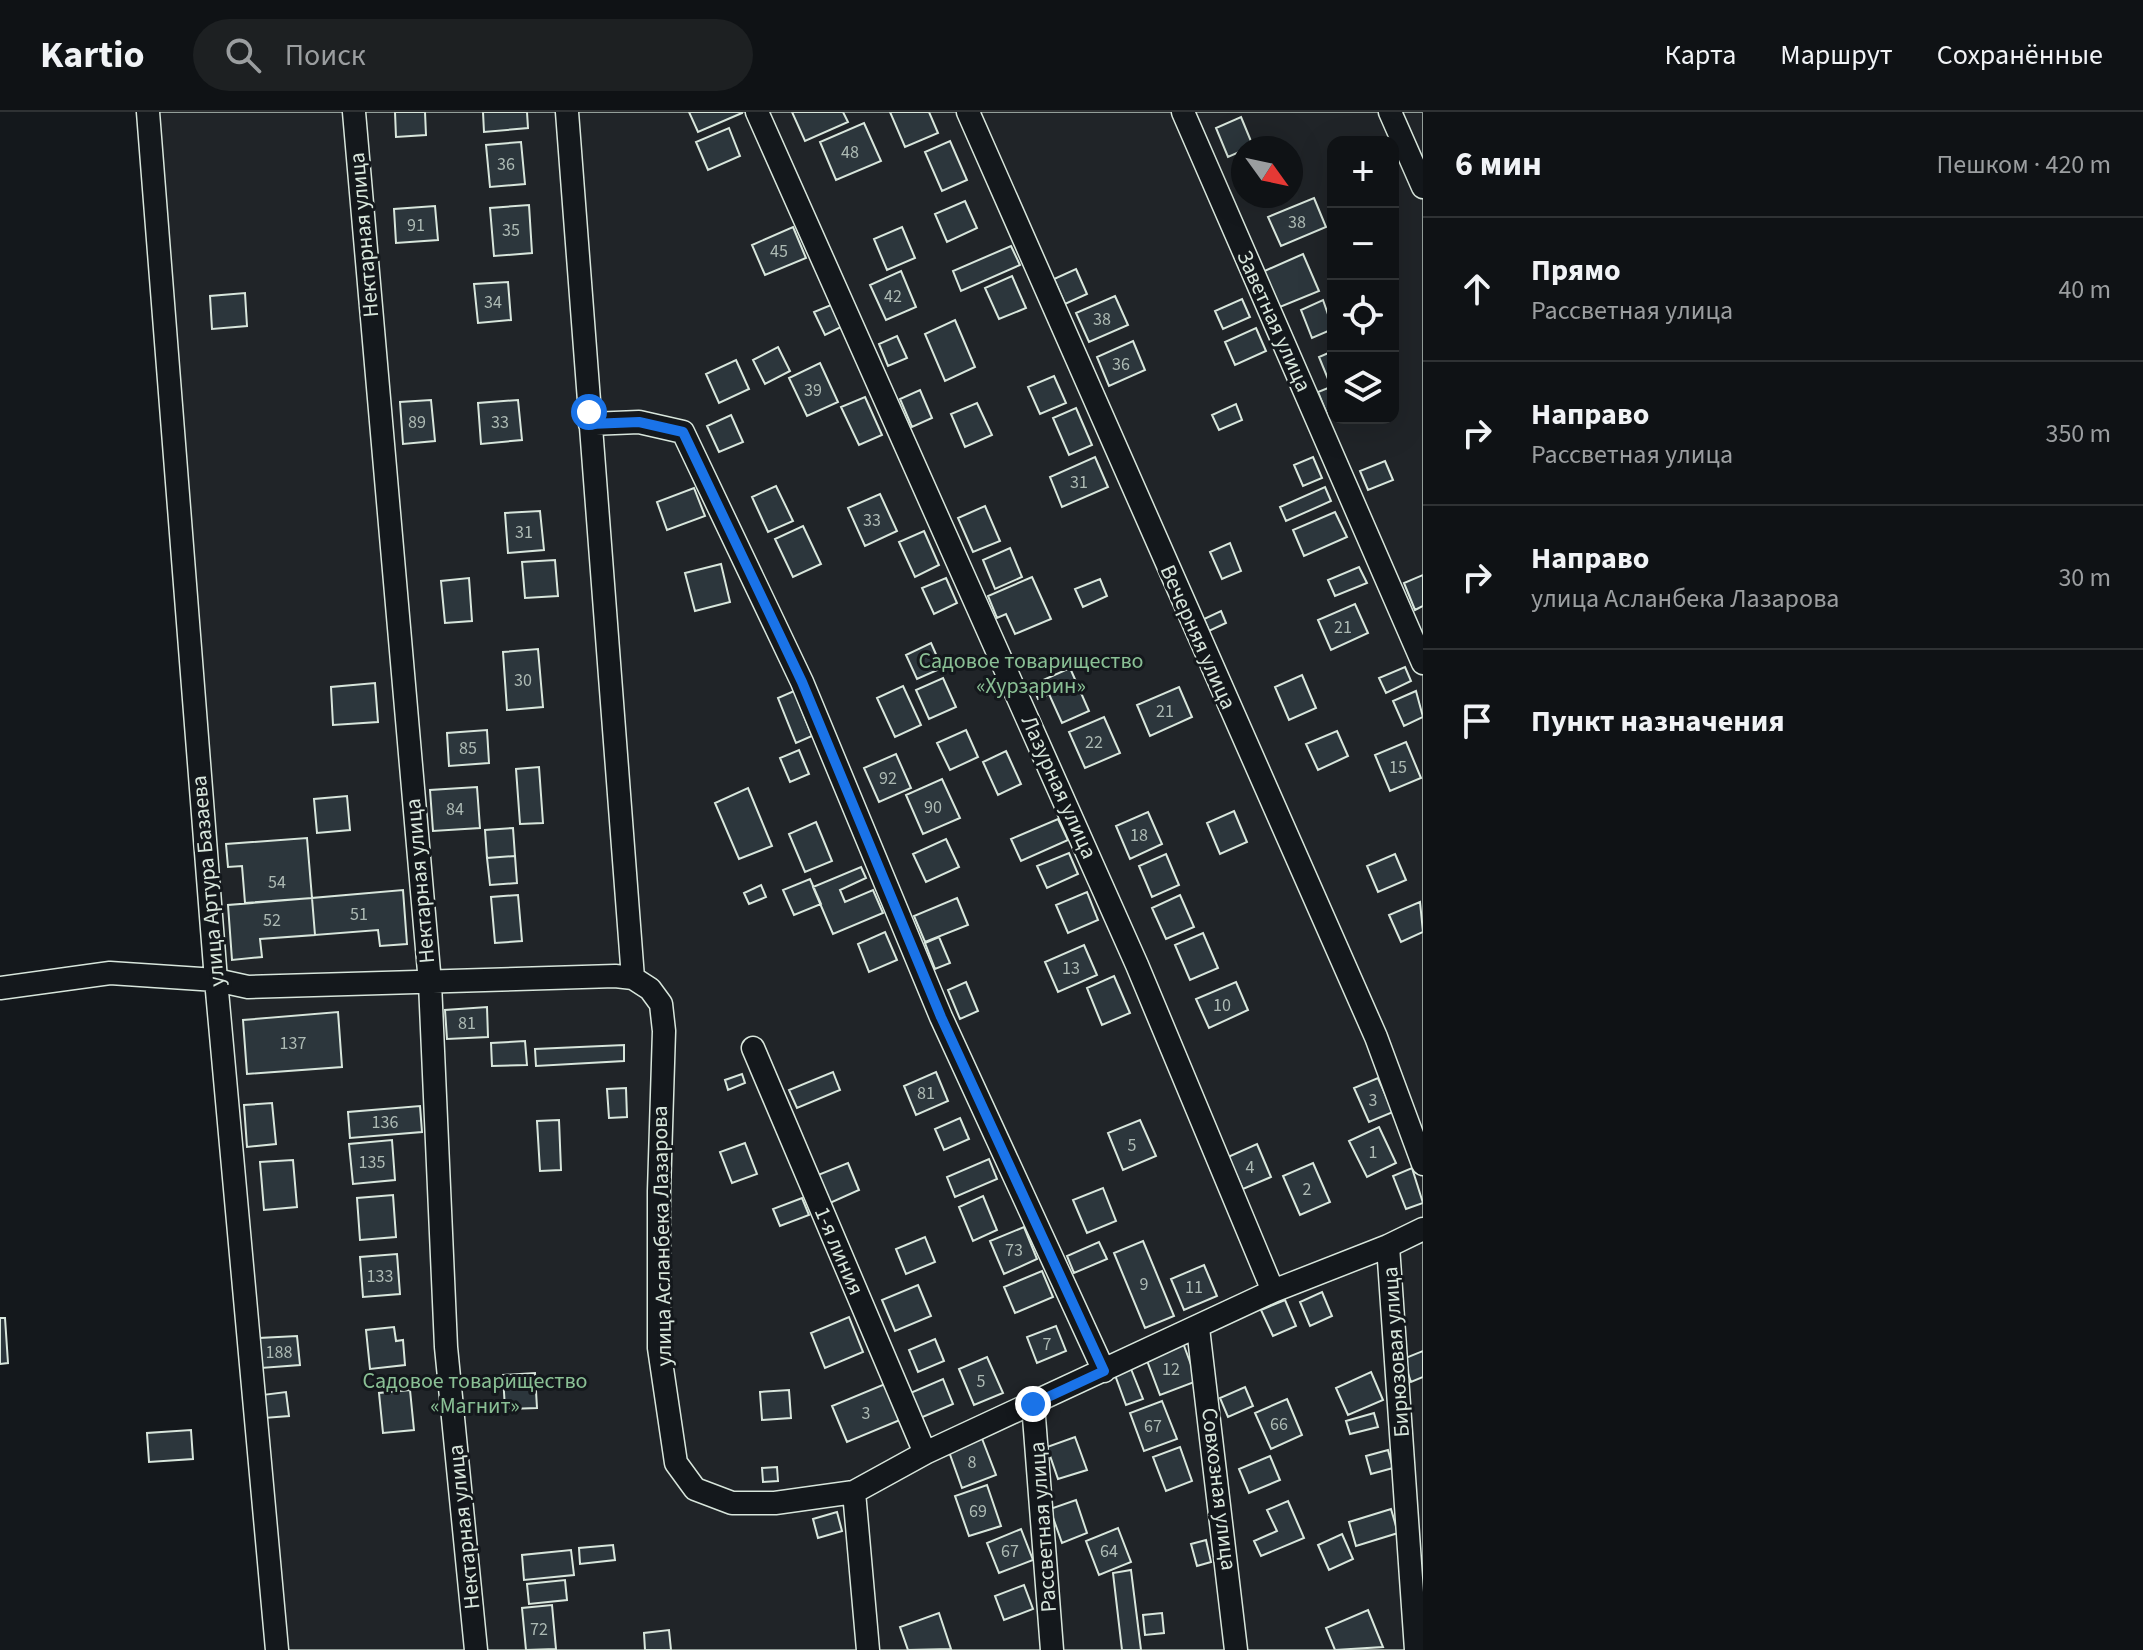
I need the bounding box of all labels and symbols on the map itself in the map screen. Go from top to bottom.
north arrow [1231,136,1303,208]
house number: 48 [841,140,859,165]
street label: Нектарная улица [341,151,387,319]
house number: 36 [497,152,515,177]
house number: 38 [1288,210,1306,235]
house number: 91 [407,213,425,238]
house number: 35 [502,218,520,243]
house number: 45 [770,239,788,264]
street label: Заветная улица [1228,245,1320,397]
house number: 42 [884,284,902,309]
house number: 34 [484,290,502,315]
house number: 38 [1093,307,1111,332]
house number: 36 [1112,352,1130,377]
house number: 39 [804,378,822,403]
route start [571,394,607,430]
house number: 89 [408,410,426,435]
house number: 33 [491,410,509,435]
house number: 31 [1070,470,1088,495]
house number: 33 [863,508,881,533]
house number: 31 [515,520,533,545]
street label: Вечерняя улица [1152,560,1244,714]
house number: 21 [1334,615,1352,640]
park label: Садовое товарищество «Хурзарин» [918,645,1144,702]
house number: 30 [514,668,532,693]
house number: 21 [1156,699,1174,724]
street label: Лазурная улица [1013,710,1105,864]
house number: 22 [1085,730,1103,755]
house number: 85 [459,736,477,761]
house number: 15 [1389,755,1407,780]
house number: 92 [879,766,897,791]
street label: улица Артура Базаева [183,774,233,988]
house number: 90 [924,795,942,820]
street label: Нектарная улица [397,797,443,965]
house number: 84 [446,797,464,822]
house number: 18 [1130,823,1148,848]
house number: 54 [268,870,286,895]
house number: 51 [350,902,368,927]
house number: 52 [263,908,281,933]
house number: 13 [1062,956,1080,981]
house number: 10 [1213,993,1231,1018]
house number: 81 [458,1011,476,1036]
house number: 137 [280,1031,306,1056]
house number: 81 [917,1081,935,1106]
house number: 3 [1369,1088,1378,1113]
street label: улица Асланбека Лазарова [644,1105,680,1367]
house number: 136 [372,1110,398,1135]
house number: 5 [1128,1133,1137,1158]
house number: 1 [1369,1140,1377,1165]
house number: 135 [359,1150,385,1175]
house number: 4 [1246,1155,1255,1180]
house number: 2 [1303,1177,1312,1202]
street label: 1-я линия [806,1202,872,1300]
house number: 73 [1005,1238,1023,1263]
house number: 133 [367,1264,393,1289]
street label: Бирюзовая улица [1374,1266,1418,1438]
house number: 9 [1140,1272,1149,1297]
house number: 11 [1185,1275,1203,1300]
house number: 7 [1043,1332,1052,1357]
house number: 188 [266,1340,292,1365]
house number: 12 [1162,1357,1180,1382]
park label: Садовое товарищество «Магнит» [362,1365,588,1422]
house number: 5 [977,1369,986,1394]
route end [1015,1386,1051,1422]
house number: 3 [862,1401,871,1426]
street label: Совхозная улица [1193,1406,1245,1572]
house number: 66 [1270,1412,1288,1437]
house number: 67 [1144,1414,1162,1439]
street label: Рассветная улица [1021,1441,1065,1613]
street label: Нектарная улица [439,1443,489,1611]
house number: 8 [968,1450,977,1475]
house number: 69 [969,1499,987,1524]
house number: 67 [1001,1539,1019,1564]
house number: 64 [1100,1539,1118,1564]
house number: 72 [530,1617,548,1642]

